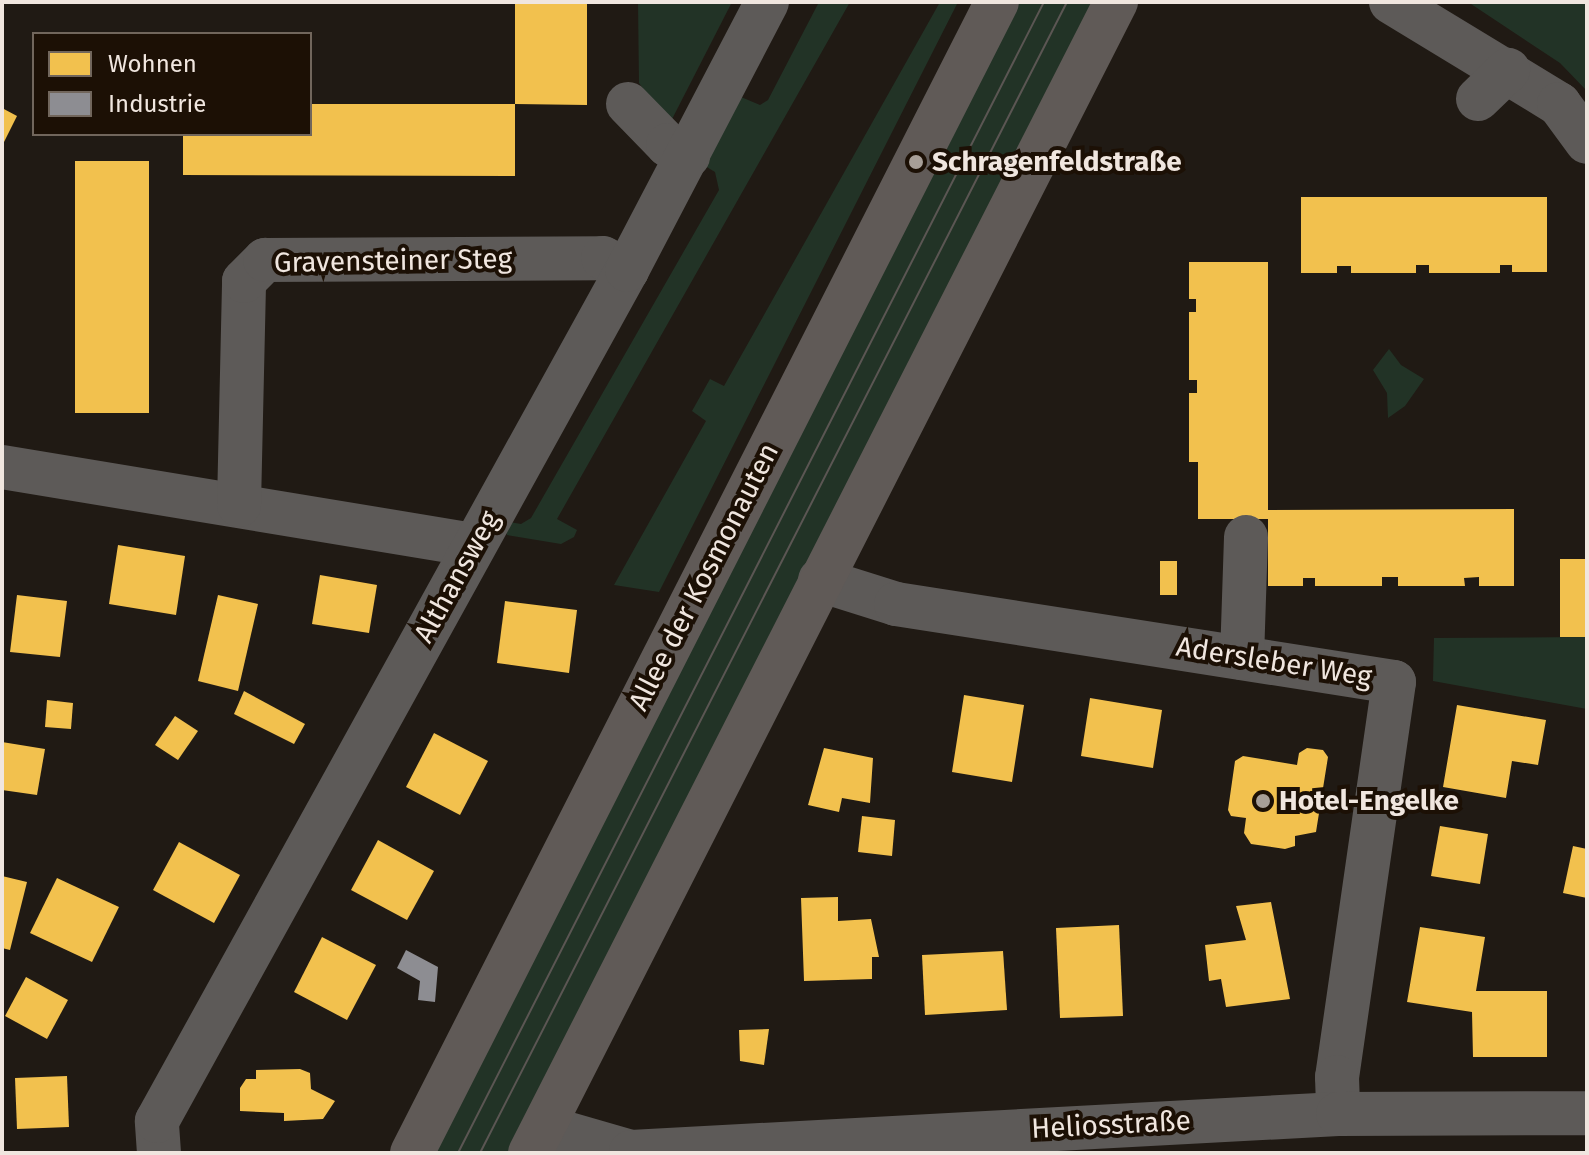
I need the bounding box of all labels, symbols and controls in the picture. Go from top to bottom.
legend [32,32,312,136]
text: Wohnen [108,50,197,78]
text: Industrie [108,90,206,118]
place label: Schragenfeldstraße [932,145,1182,179]
marker: Schragenfeldstraße [907,153,925,171]
street label: Gravensteiner Steg [274,242,512,280]
street label: Allee der Kosmonauten [622,438,786,716]
street label: Althansweg [407,505,507,649]
street label: Adersleber Weg [1174,630,1374,694]
place label: Hotel-Engelke [1279,784,1459,818]
marker: Hotel-Engelke [1254,792,1272,810]
street label: Heliosstraße [1030,1104,1192,1146]

